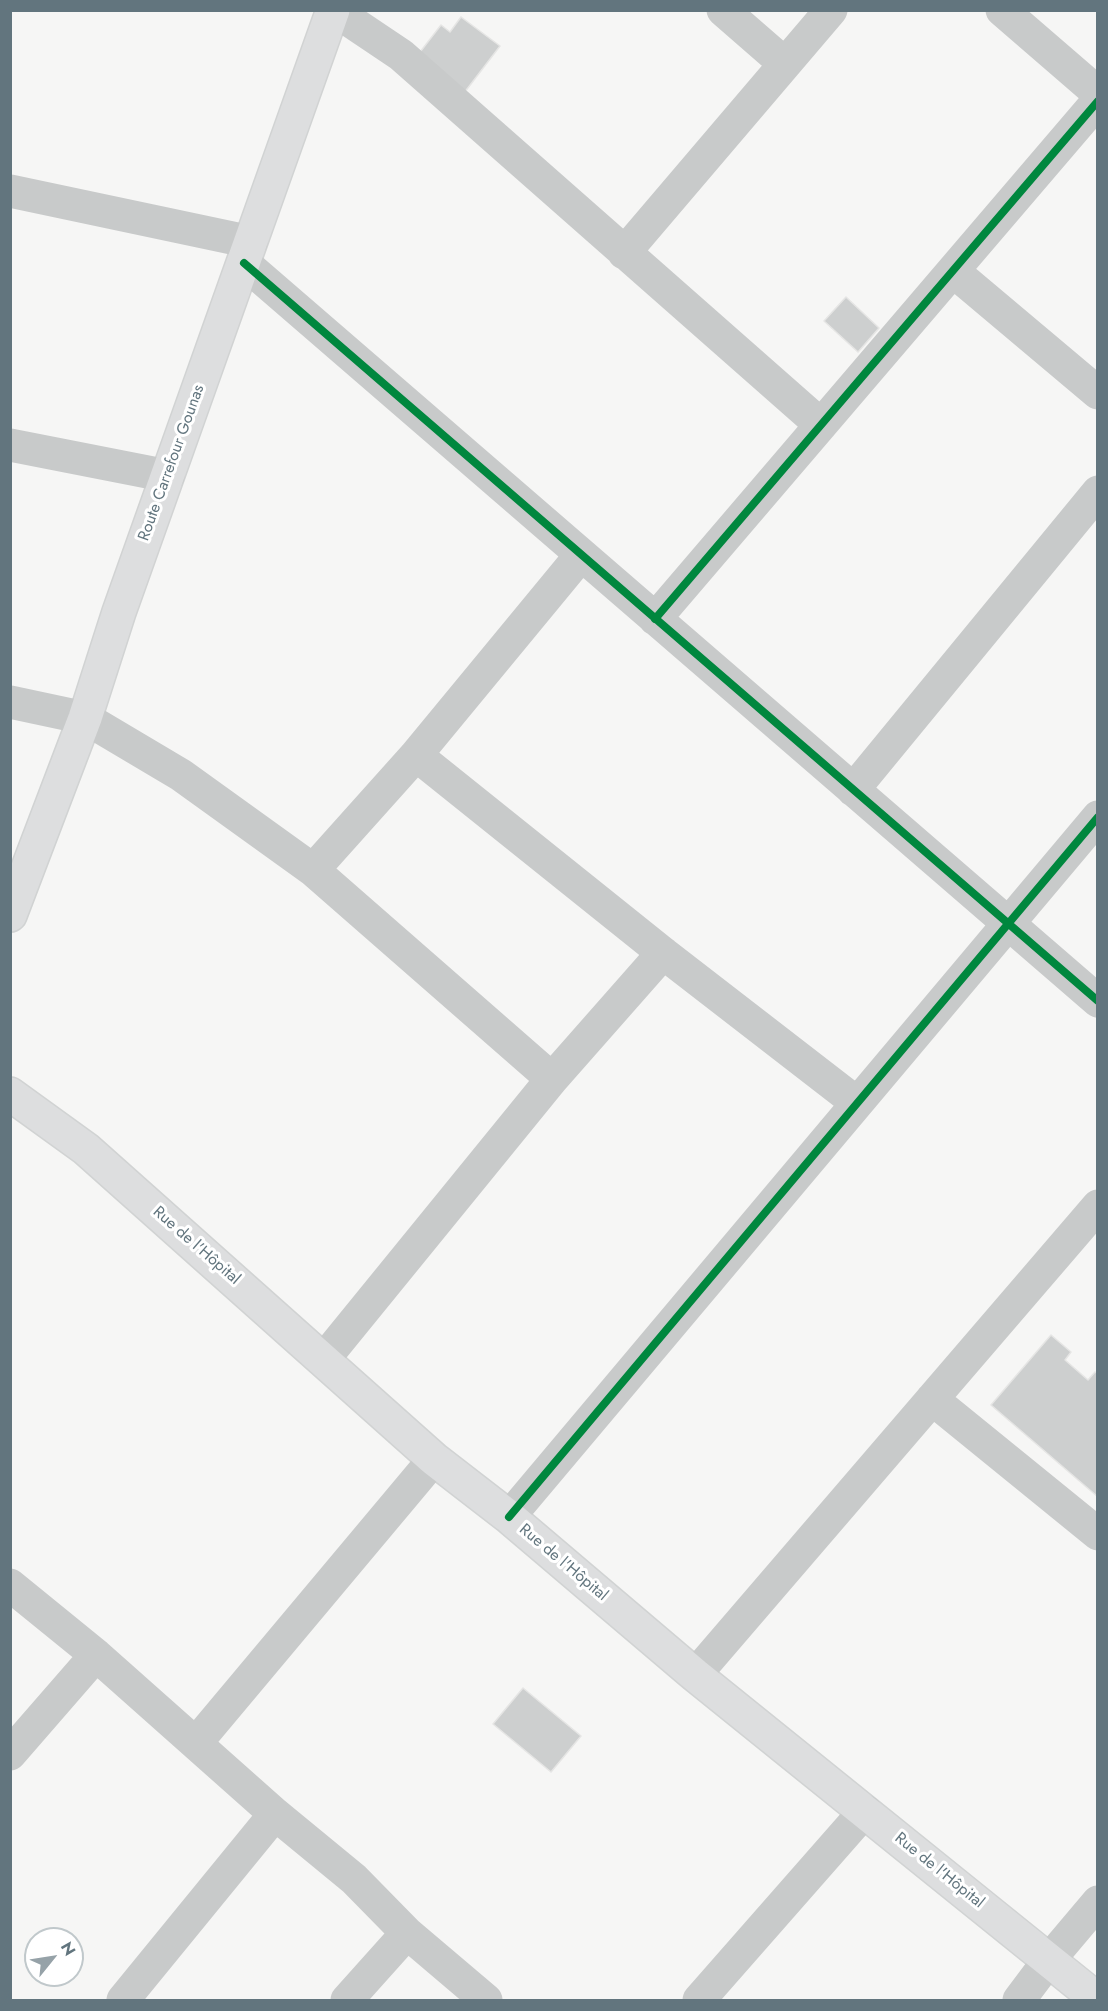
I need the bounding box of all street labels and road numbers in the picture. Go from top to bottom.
street label: Route Carrefour Gounas [135,382,209,544]
street label: Rue de l'Hôpital [148,1203,244,1289]
street label: Rue de l'Hôpital [515,1520,611,1606]
street label: Rue de l'Hôpital [890,1829,988,1913]

